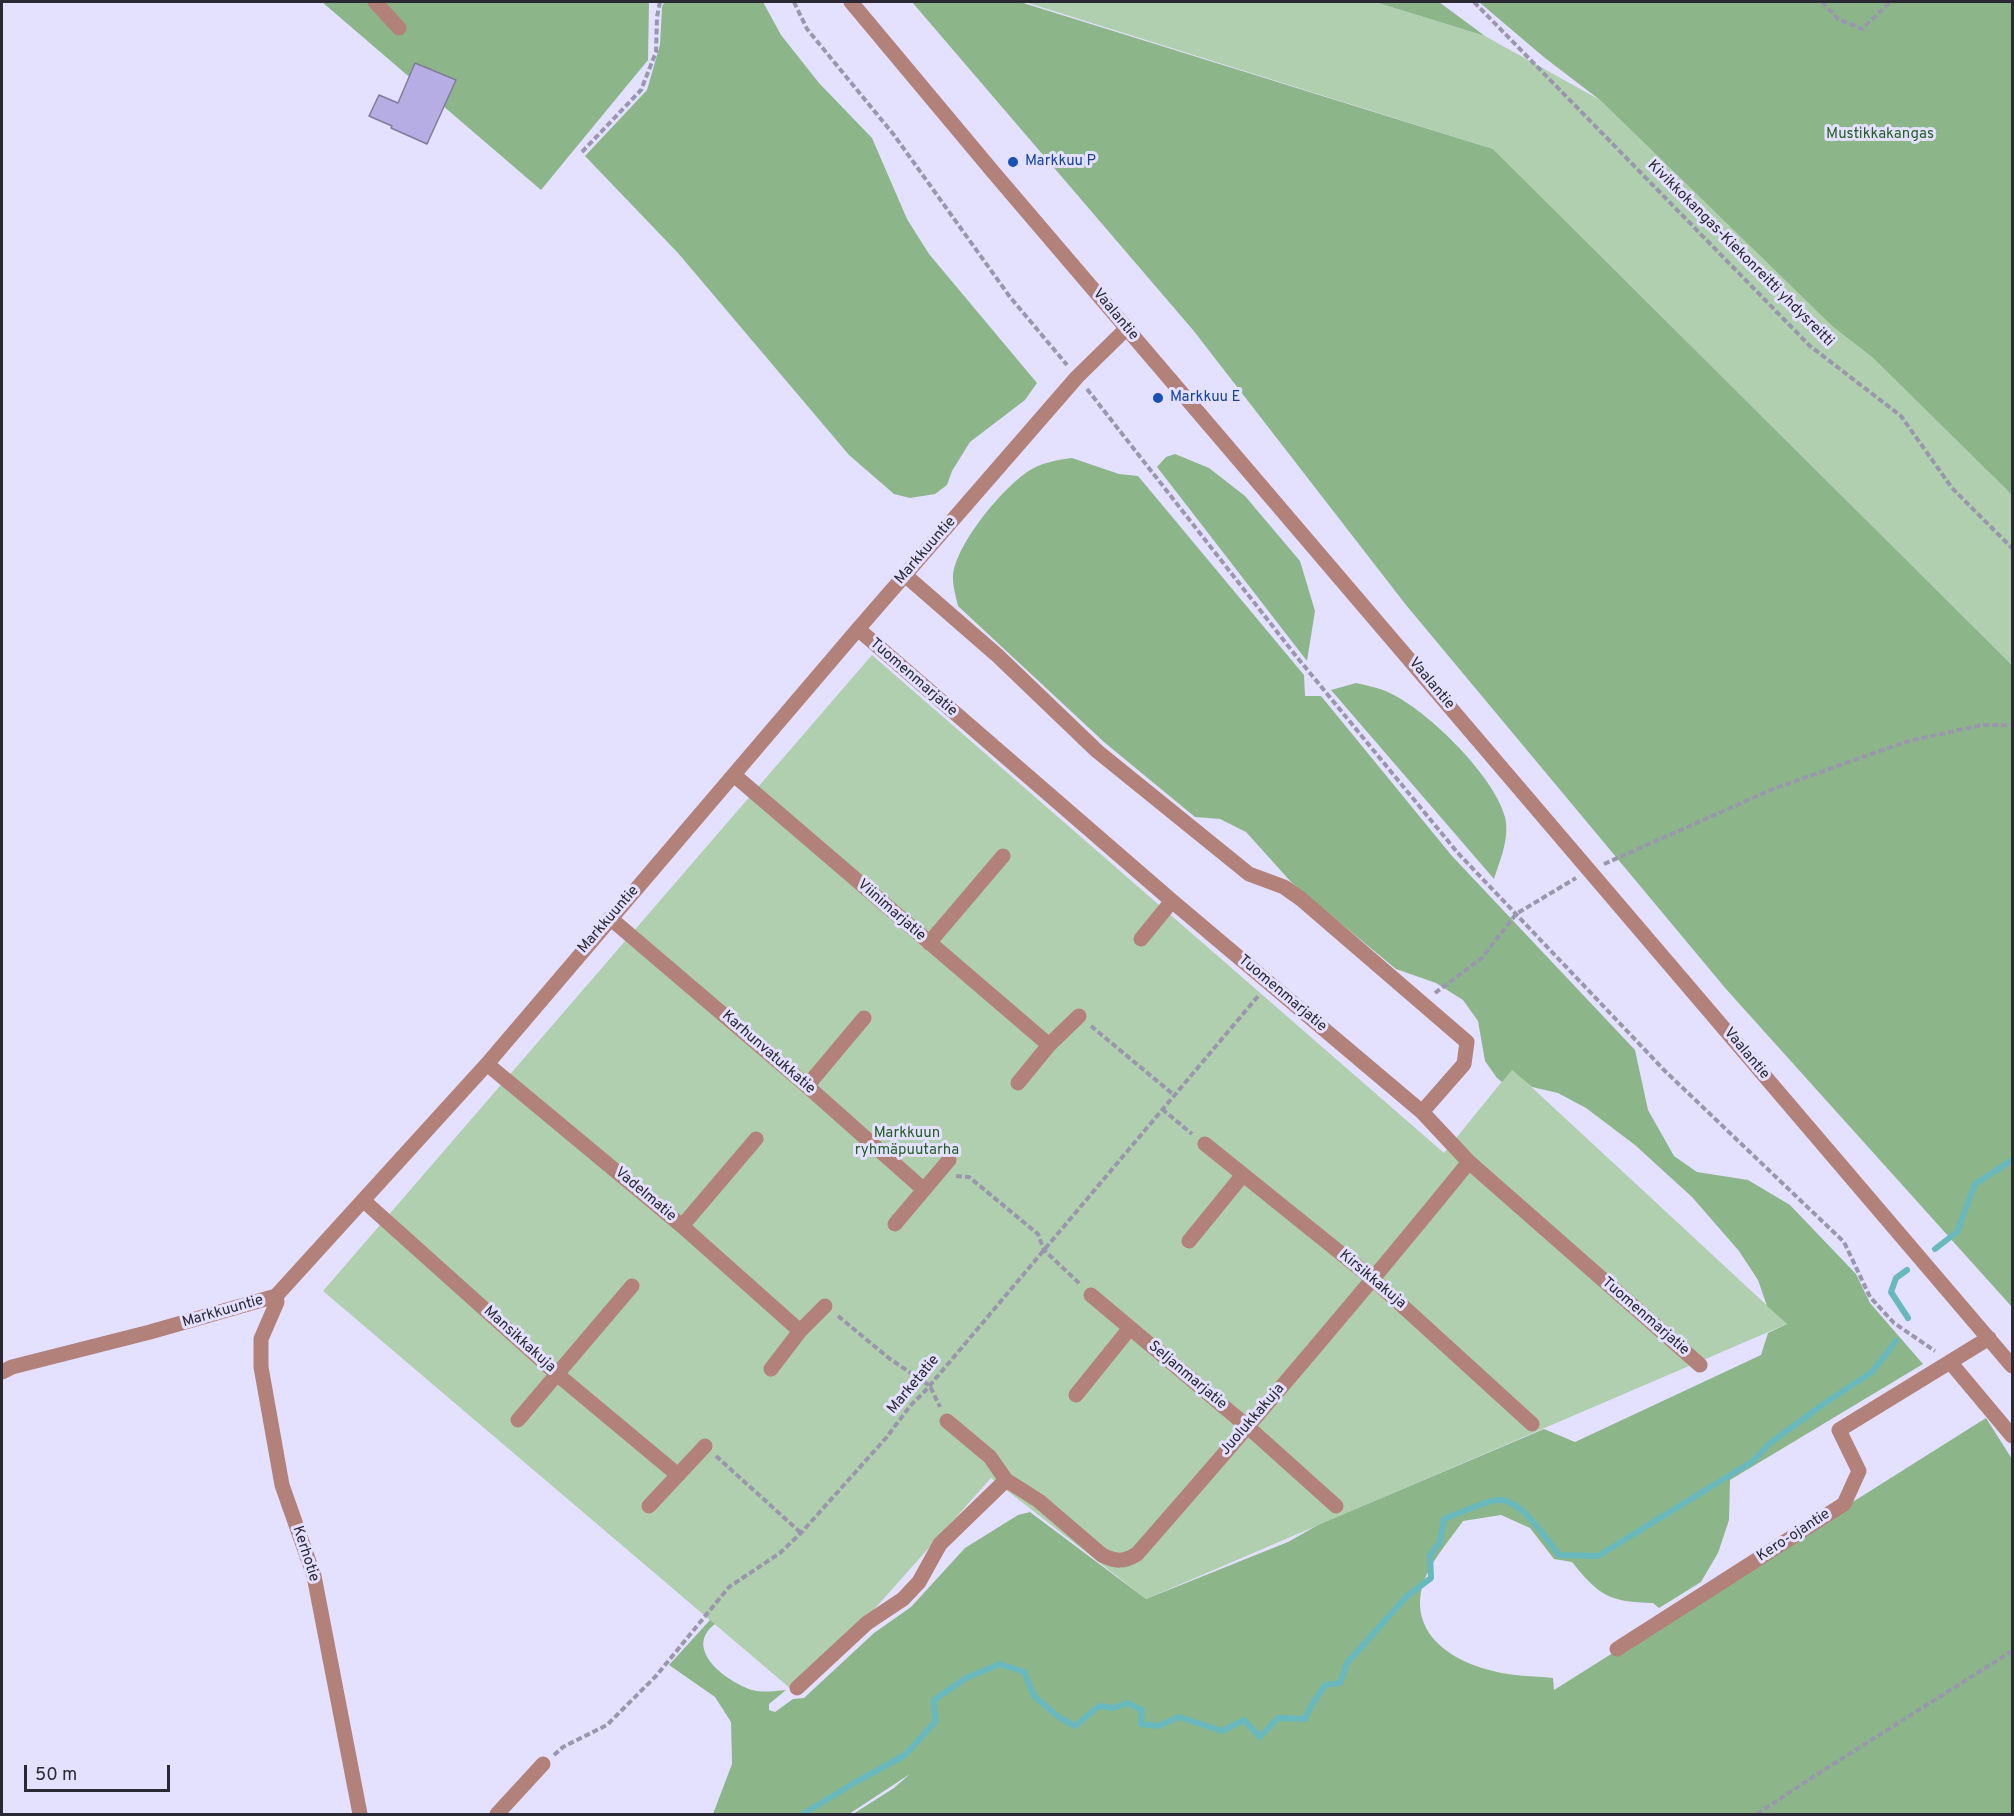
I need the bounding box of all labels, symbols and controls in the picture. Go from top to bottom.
park label: Mustikkakangas [1826,126,1934,144]
place label: Markkuu P [1025,153,1096,171]
marker: Markkuu P [1006,155,1020,169]
street label: Kivikkokangas-Kiekonreitti yhdysreitti [1643,157,1837,351]
street label: Vaalantie [1088,285,1142,345]
place label: Markkuu E [1170,389,1241,407]
marker: Markkuu E [1151,391,1165,405]
street label: Markkuuntie [892,514,960,588]
street label: Tuomenmarjatie [866,635,960,721]
street label: Vaalantie [1404,654,1458,714]
street label: Viinimarjatie [853,876,929,946]
street label: Markkuuntie [575,883,643,957]
street label: Tuomenmarjatie [1234,952,1330,1036]
street label: Karhunvatukkatie [717,1007,819,1099]
street label: Vaalantie [1719,1024,1773,1084]
park label: Markkuun ryhmäpuutarha [855,1125,959,1160]
street label: Vadelmatie [610,1164,680,1226]
street label: Kirsikkakuja [1335,1247,1409,1313]
street label: Tuomenmarjatie [1598,1274,1692,1360]
street label: Markkuuntie [180,1292,266,1332]
street label: Mansikkakuja [479,1303,559,1377]
street label: Seljanmarjatie [1144,1338,1230,1414]
street label: Marketatie [884,1352,944,1418]
street label: Juolukkakuja [1217,1380,1289,1460]
street label: Kero-ojantie [1754,1506,1834,1566]
street label: Kerhotie [288,1524,322,1584]
scale bar [27,1753,172,1791]
text: 50 m [35,1764,77,1787]

